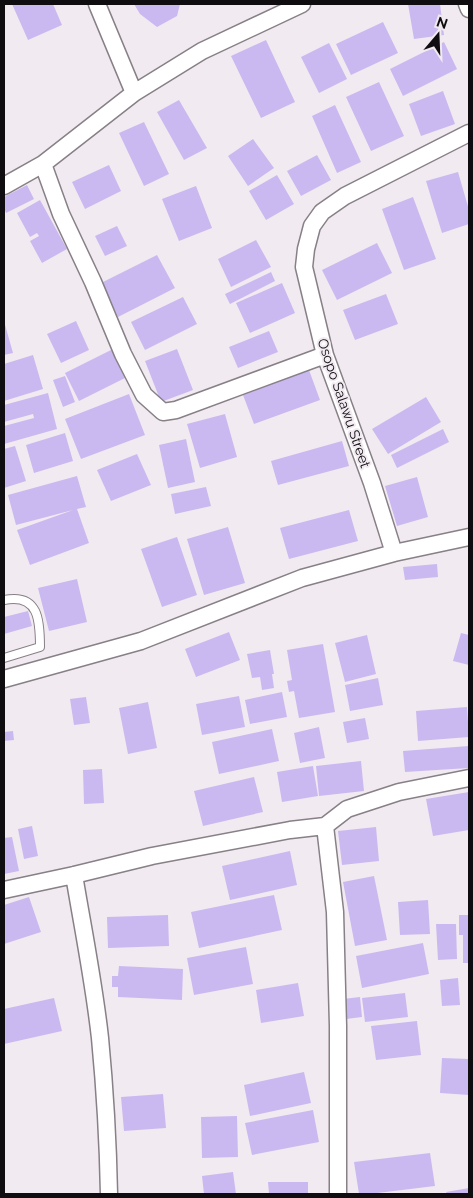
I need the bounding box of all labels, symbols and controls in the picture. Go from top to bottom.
north arrow [413,10,463,60]
text: N [435,13,450,32]
street label: Osopo Salawu Street [314,336,374,470]

